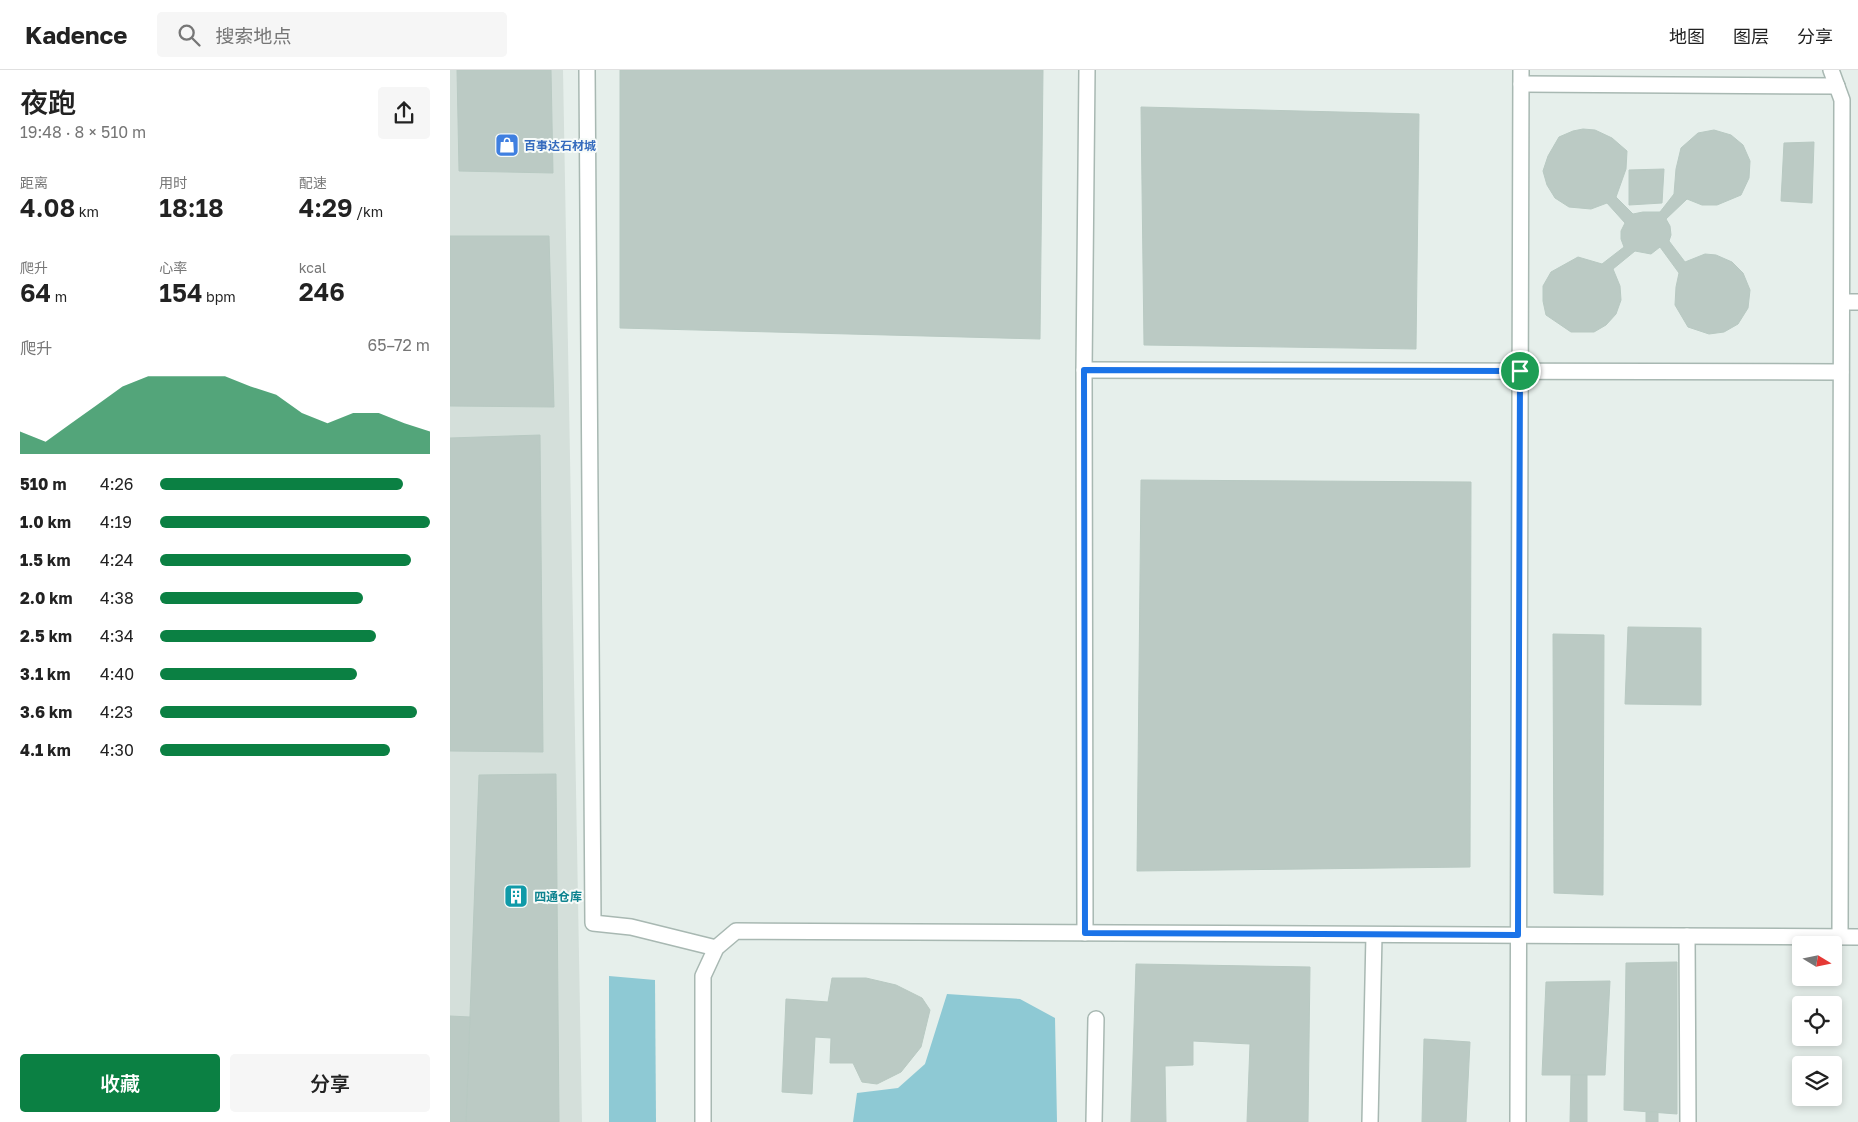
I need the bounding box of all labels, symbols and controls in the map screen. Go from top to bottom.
search box [157,12,507,57]
text: Kadence [25,20,127,49]
icon: search [175,21,203,49]
text: 搜索地点 [215,24,292,47]
text: 地图 [1669,25,1705,47]
text: 图层 [1733,25,1769,47]
text: 分享 [1797,25,1833,47]
text: 夜跑 [20,86,76,119]
button: share [378,87,430,139]
text: 19:48 · 8 × 510 m [20,122,146,142]
shop icon: 百事达石材城 [494,132,520,158]
place label: 百事达石材城 [524,138,596,153]
text: 距离 [20,174,48,191]
text: 用时 [159,174,187,191]
text: 配速 [299,174,327,191]
text: 4.08 [20,192,75,223]
text: 18:18 [159,192,224,223]
text: 4:29 [299,192,353,223]
text: km [75,203,99,220]
text: /km [353,203,383,220]
text: 爬升 [20,259,48,276]
text: 心率 [159,259,187,276]
text: kcal [299,259,326,276]
text: 246 [299,276,345,307]
text: 64 [20,277,51,308]
text: 154 [159,277,203,308]
text: m [51,288,67,305]
text: bpm [203,288,236,305]
text: 65–72 m [368,335,430,355]
text: 爬升 [20,338,52,358]
pin [1499,350,1541,392]
icon: arrive [1506,357,1534,385]
text: 510 m [20,474,66,494]
text: 4:26 [100,474,134,494]
text: 1.0 km [20,512,71,532]
text: 4:19 [100,512,132,532]
text: 1.5 km [20,550,70,570]
text: 4:24 [100,550,134,570]
text: 2.0 km [20,588,73,608]
text: 4:38 [100,588,134,608]
text: 2.5 km [20,626,72,646]
text: 4:34 [100,626,134,646]
text: 3.1 km [20,664,70,684]
text: 4:40 [100,664,134,684]
text: 3.6 km [20,702,72,722]
text: 4:23 [100,702,133,722]
text: 4.1 km [20,740,71,760]
text: 4:30 [100,740,134,760]
building icon: 四通仓库 [503,883,529,909]
place label: 四通仓库 [534,889,582,904]
north arrow [1792,936,1842,986]
map controls [1792,936,1842,1106]
button: locate [1792,996,1842,1046]
button: 收藏 [20,1054,220,1112]
button: 分享 [230,1054,430,1112]
button: layers [1792,1056,1842,1106]

